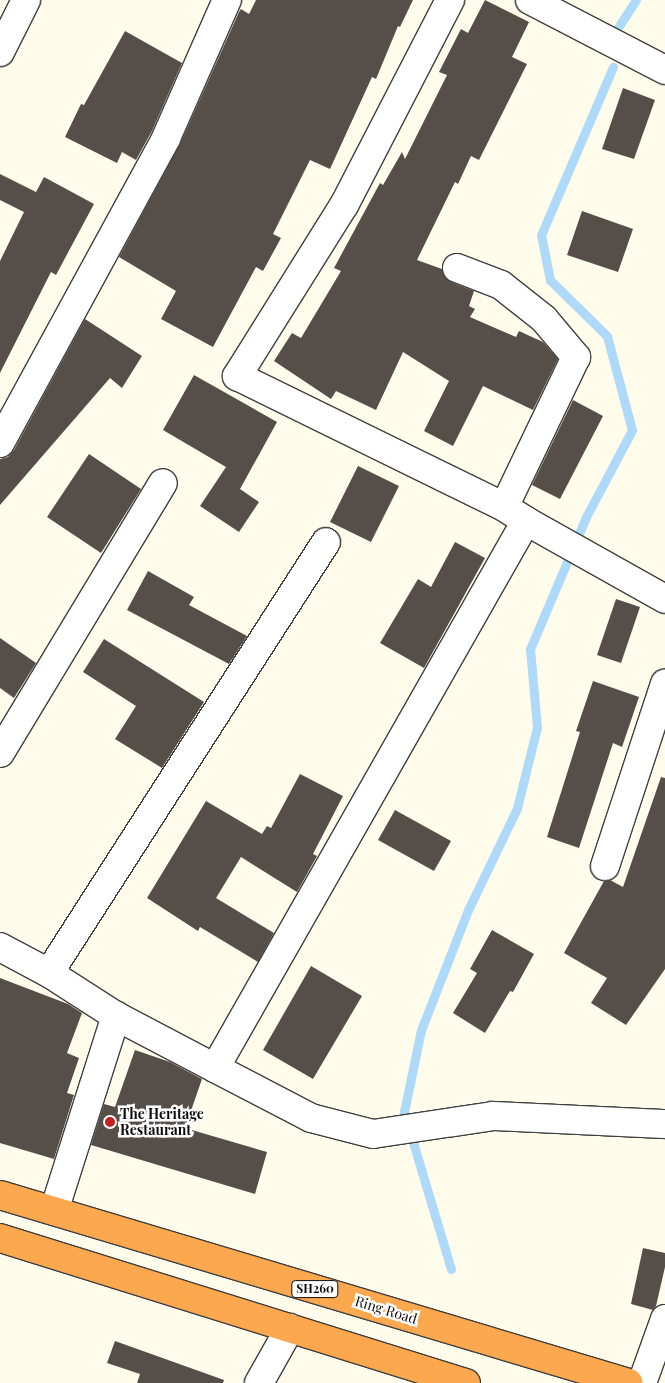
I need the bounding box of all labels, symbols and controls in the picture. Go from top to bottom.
place label: The Heritage Restaurant [120,1106,204,1138]
marker: The Heritage Restaurant [104,1116,116,1128]
road number: SH260 [291,1280,339,1298]
street label: Ring Road [353,1293,419,1327]

